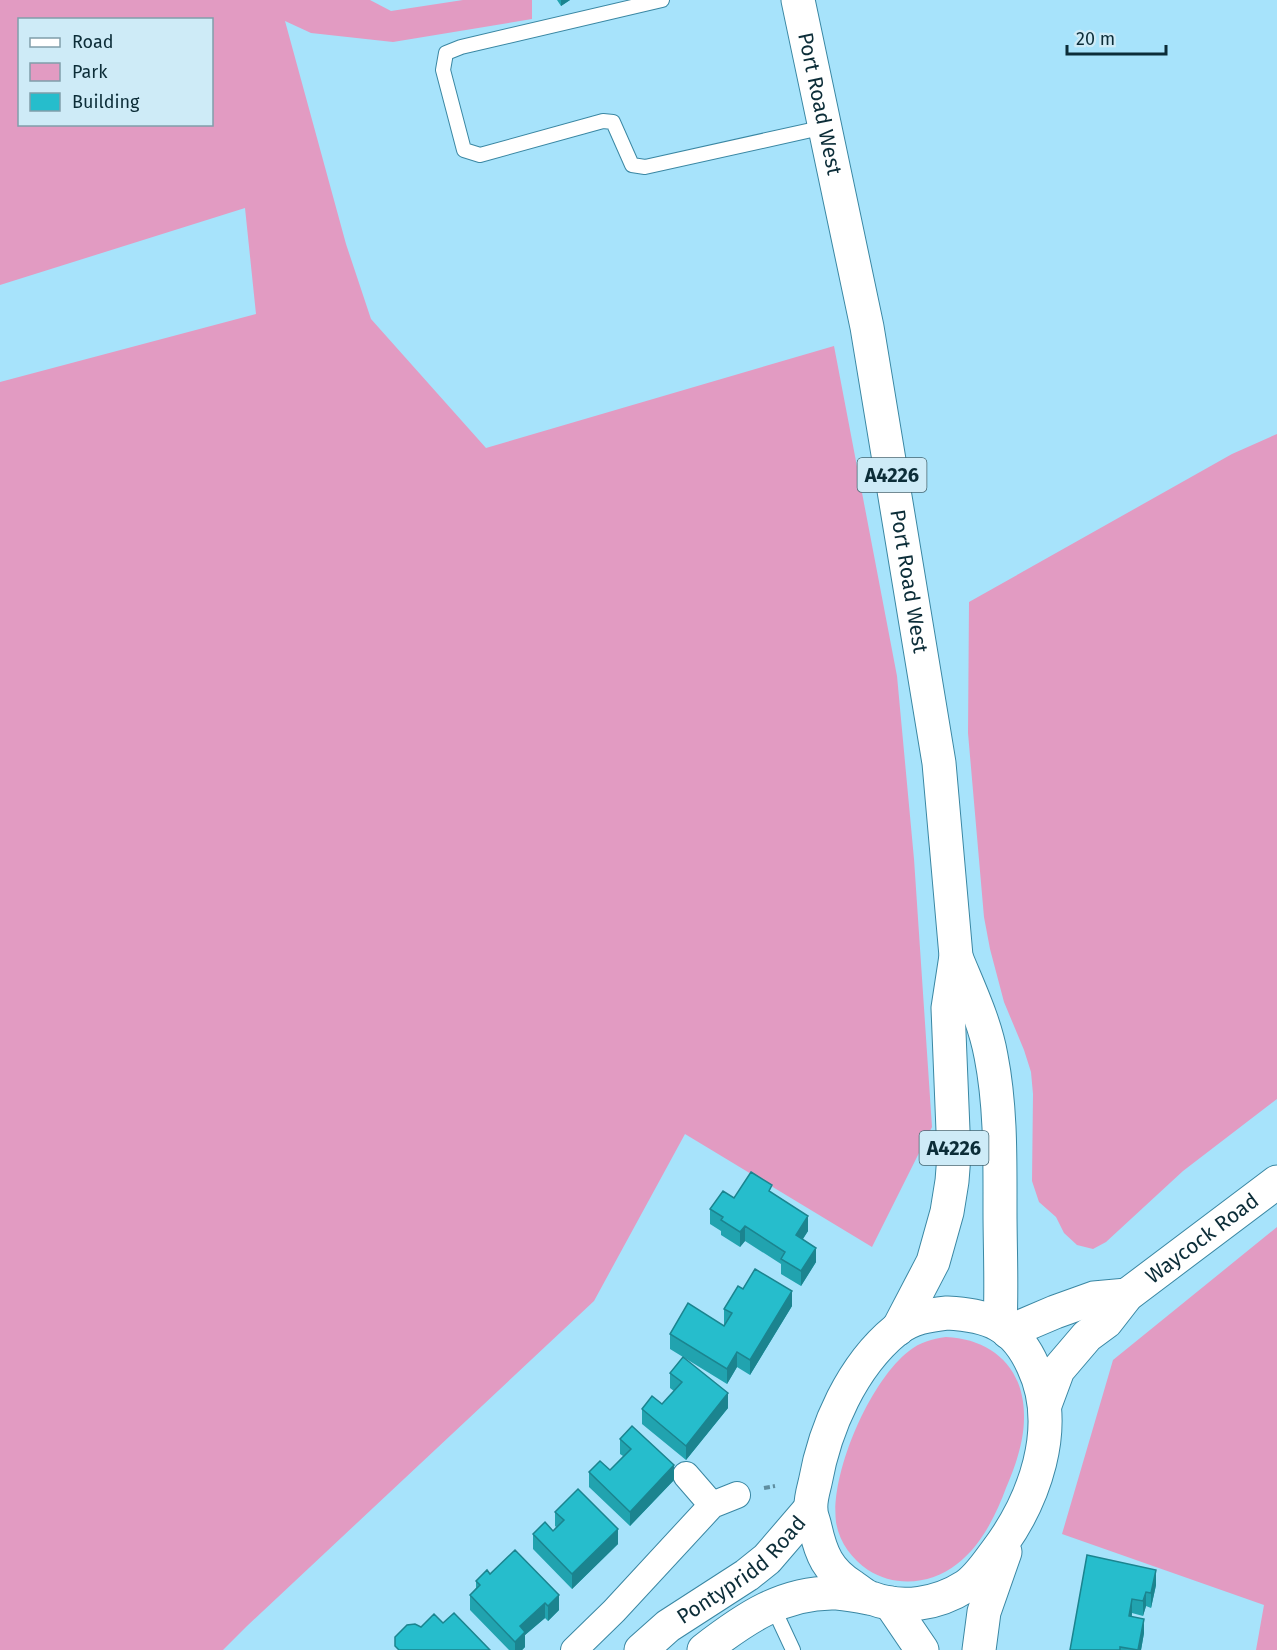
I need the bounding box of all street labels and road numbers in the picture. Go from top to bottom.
street label: Port Road West [792,30,848,178]
road number: A4226 [858,458,926,492]
street label: Port Road West [884,508,934,655]
road number: A4226 [920,1131,988,1165]
street label: Waycock Road [1141,1187,1264,1289]
street label: Pontypridd Road [672,1510,811,1630]

